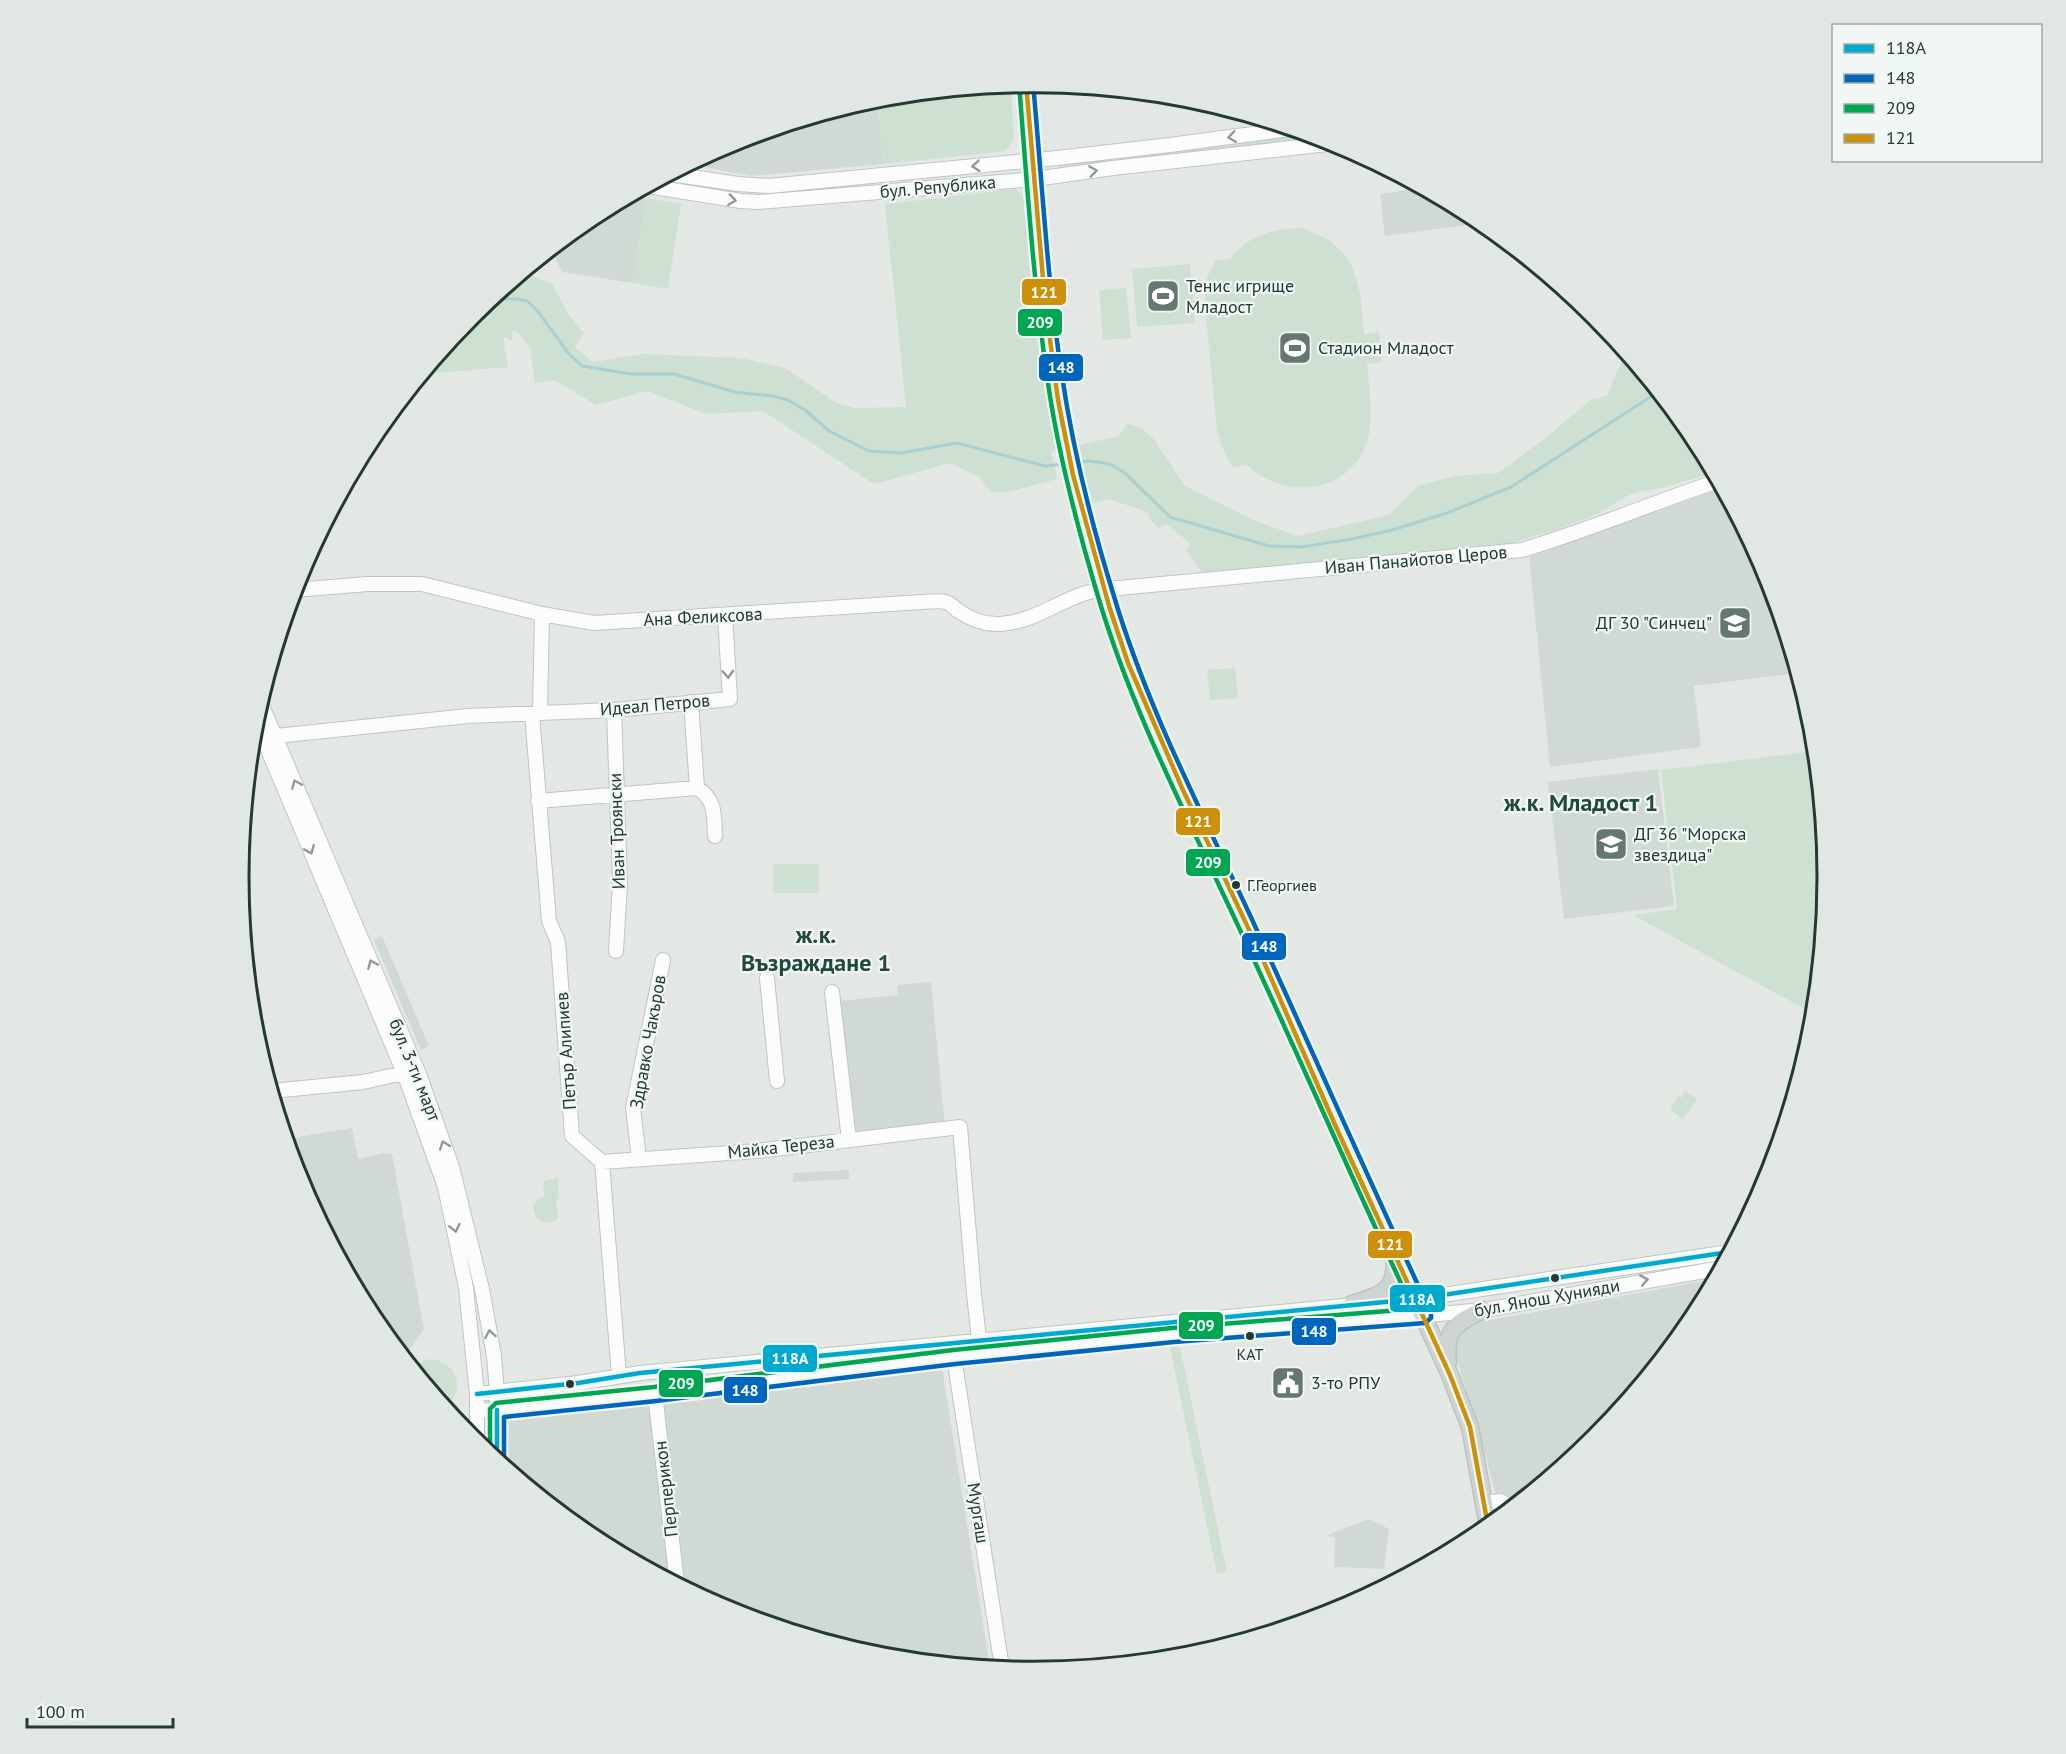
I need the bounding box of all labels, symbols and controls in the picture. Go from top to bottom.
legend [1832,24,2042,162]
text: 118А [1886,36,1926,59]
text: 148 [1886,66,1915,89]
text: 209 [1886,96,1915,119]
text: 121 [1886,126,1915,149]
one-way arrow [1228,130,1237,142]
one-way arrow [971,159,980,172]
one-way arrow [1088,165,1097,177]
street label: бул. Република [879,170,997,203]
one-way arrow [728,193,737,205]
place label: Тенис игрище Младост [1186,274,1294,318]
line badge: 121 [1021,278,1067,306]
sports icon: Тенис игрище Младост [1145,278,1181,314]
text: 121 [1030,282,1058,302]
line badge: 209 [1017,308,1063,337]
text: 209 [1026,312,1054,332]
sports icon: Стадион Младост [1277,330,1313,366]
place label: Стадион Младост [1318,336,1454,359]
line badge: 148 [1038,353,1084,382]
text: 148 [1047,357,1075,377]
street label: Иван Панайотов Церов [1324,540,1508,579]
street label: Ана Феликсова [643,602,763,631]
school or university icon: ДГ 30 "Синчец" [1717,605,1753,641]
place label: ДГ 30 "Синчец" [1596,611,1712,634]
one-way arrow [722,669,735,678]
street label: Идеал Петров [599,688,711,721]
street label: Иван Троянски [603,772,630,890]
one-way arrow [291,780,303,791]
district label: ж.к. Младост 1 [1503,787,1658,818]
line badge: 121 [1175,807,1221,836]
text: 121 [1184,811,1212,831]
place label: ДГ 36 "Морска звездица" [1634,822,1746,866]
school or university icon: ДГ 36 "Морска звездица" [1593,826,1629,862]
one-way arrow [303,844,315,855]
line badge: 209 [1185,848,1231,877]
text: 209 [1194,852,1222,872]
place label: Г.Георгиев [1247,875,1317,895]
marker: Г.Георгиев [1230,879,1242,891]
district label: ж.к. Възраждане 1 [741,919,891,978]
line badge: 148 [1241,932,1287,961]
text: 148 [1250,936,1278,956]
one-way arrow [367,959,379,970]
street label: Здравко Чакъров [624,973,671,1111]
street label: Петър Алипиев [550,991,581,1111]
street label: бул. 3-ти март [384,1015,447,1125]
street label: Майка Тереза [726,1129,836,1164]
one-way arrow [439,1140,452,1151]
one-way arrow [448,1223,461,1233]
line badge: 121 [1367,1230,1413,1259]
text: 121 [1376,1234,1404,1254]
unlabelled marker [1549,1272,1561,1284]
street label: бул. Янош Хунияди [1472,1273,1621,1322]
one-way arrow [1640,1275,1649,1287]
line badge: 118А [1389,1284,1446,1313]
text: 118А [1399,1289,1436,1309]
line badge: 209 [1178,1311,1224,1340]
text: 209 [1187,1315,1215,1335]
line badge: 148 [1291,1317,1337,1346]
text: 148 [1300,1321,1328,1341]
one-way arrow [484,1330,497,1340]
marker: КАТ [1244,1330,1256,1342]
line badge: 118А [762,1344,818,1373]
place label: КАТ [1237,1344,1264,1364]
text: 118А [772,1348,809,1368]
public building icon: 3-то РПУ [1270,1365,1306,1401]
line badge: 209 [658,1369,704,1398]
place label: 3-то РПУ [1311,1371,1380,1394]
text: 209 [667,1373,695,1393]
line badge: 148 [723,1376,768,1404]
unlabelled marker [564,1378,576,1390]
text: 148 [731,1380,759,1400]
street label: Перперикон [648,1440,683,1539]
street label: Мургаш [962,1481,995,1545]
scale bar [27,1691,172,1729]
text: 100 m [36,1700,85,1723]

